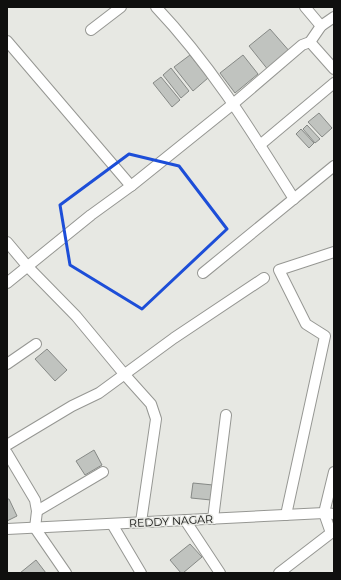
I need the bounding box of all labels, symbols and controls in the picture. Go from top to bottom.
street label: REDDY NAGAR [129,512,213,530]

